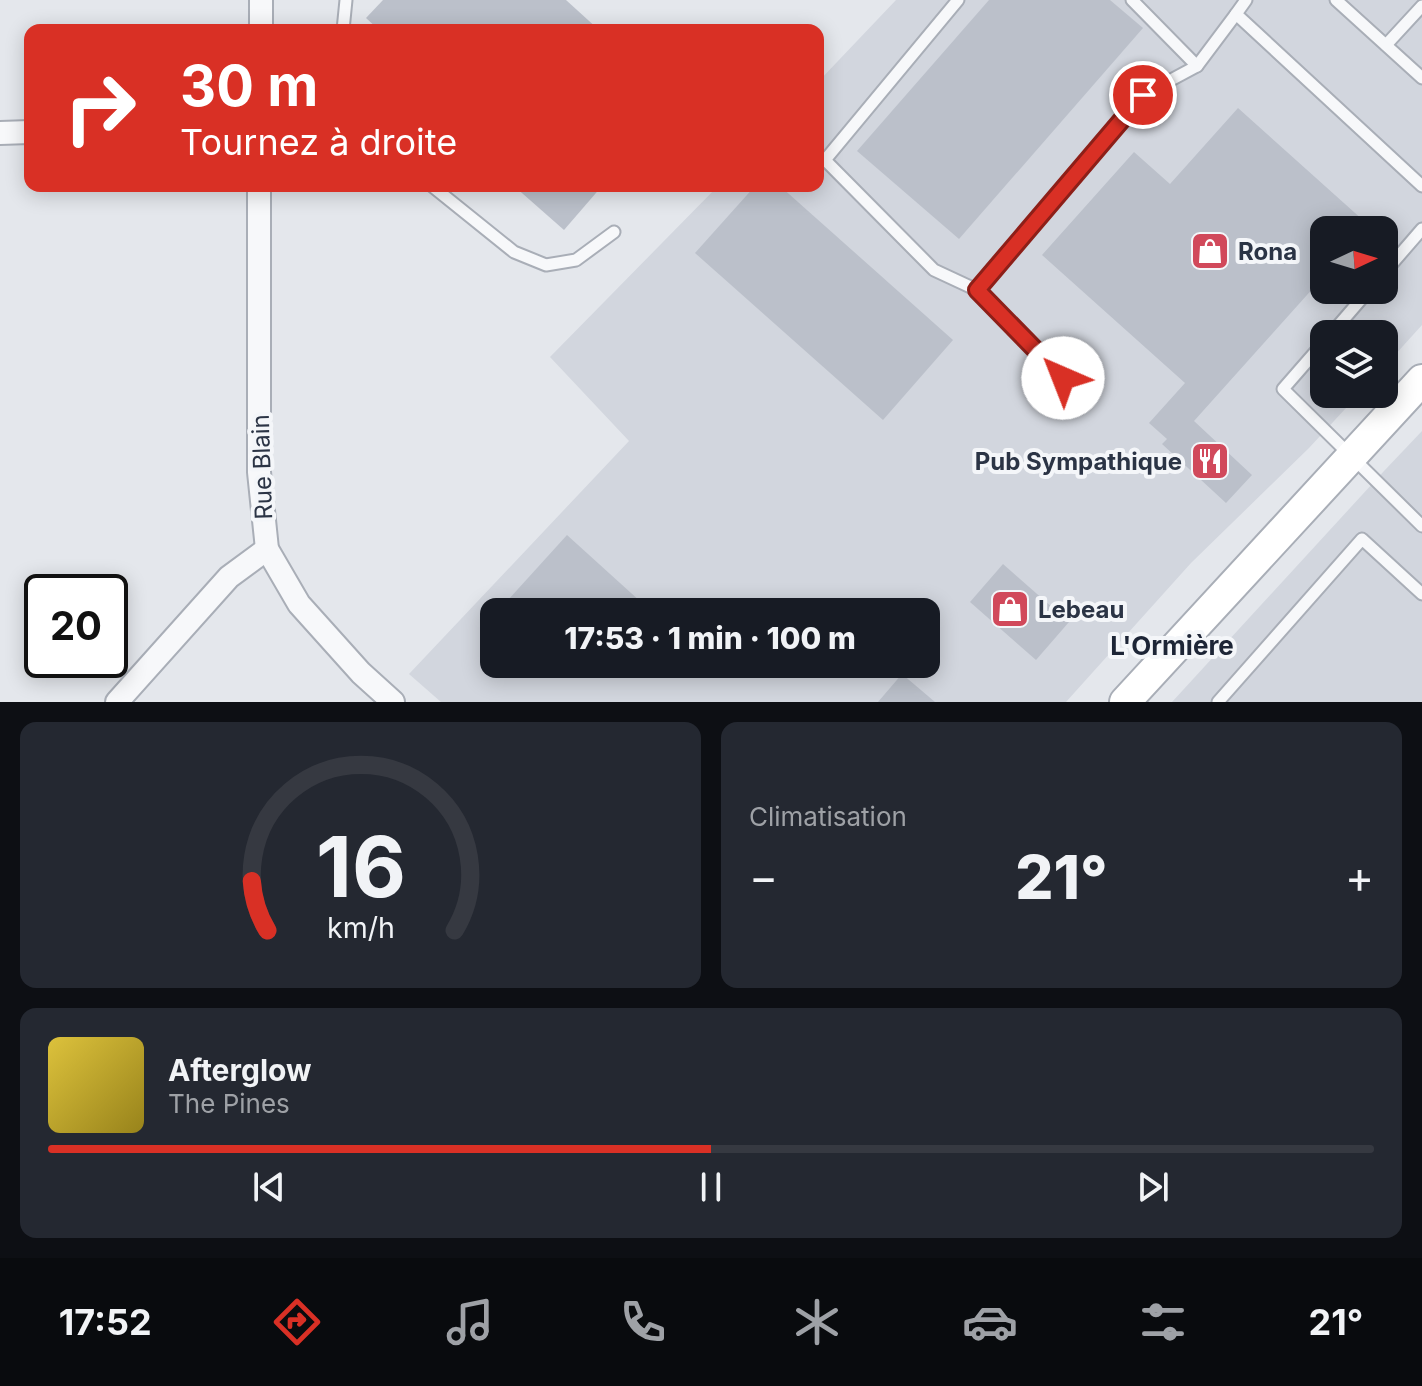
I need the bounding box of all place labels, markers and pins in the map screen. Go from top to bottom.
pin [1109,61,1177,129]
shop icon: Rona [1189,230,1231,272]
place label: Rona [1238,237,1297,266]
restaurant icon: Pub Sympathique [1189,440,1231,482]
place label: Pub Sympathique [975,447,1182,476]
shop icon: Lebeau [989,588,1031,630]
place label: Lebeau [1038,595,1124,624]

